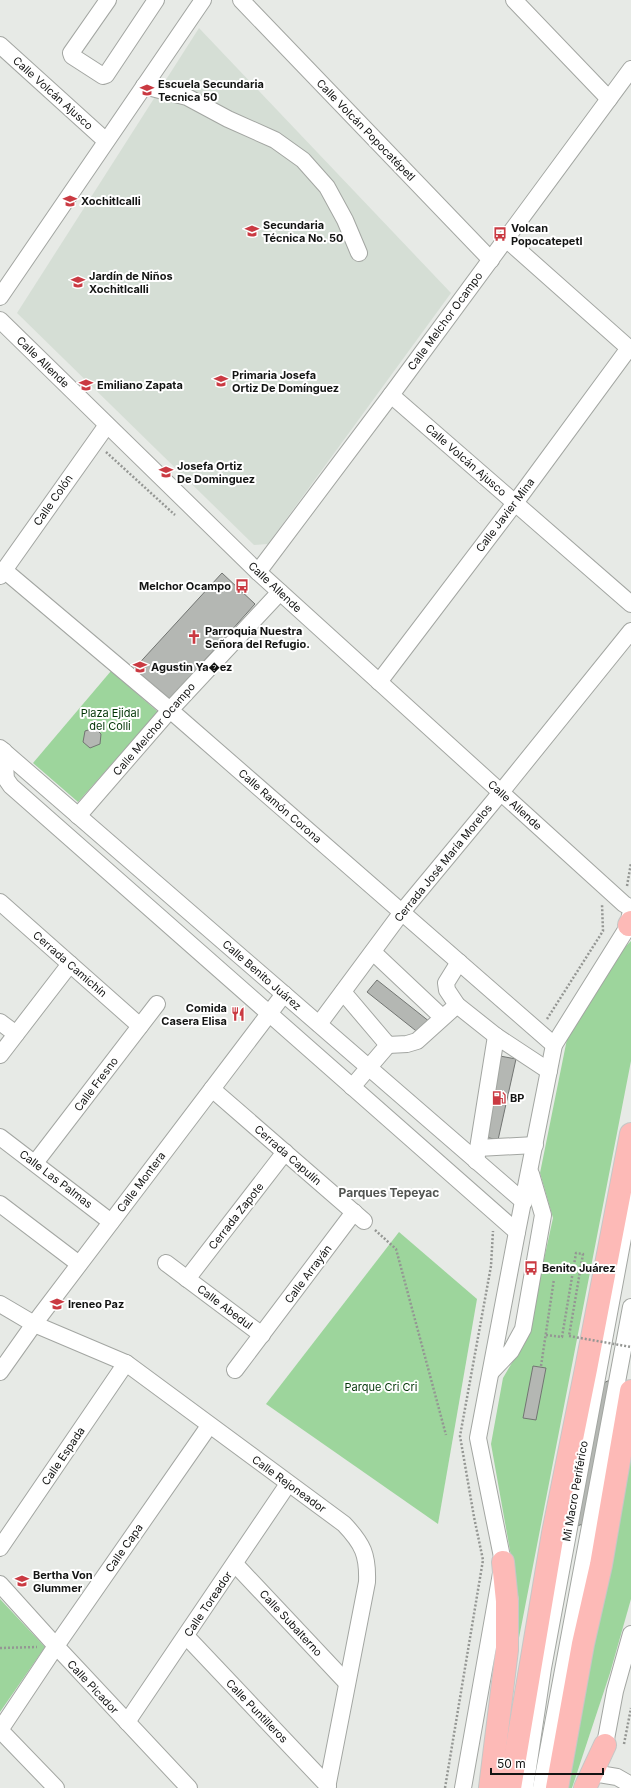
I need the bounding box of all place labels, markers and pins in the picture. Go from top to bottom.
place label: Escuela Secundaria Tecnica 50 [158,77,264,104]
school or university icon: Escuela Secundaria Tecnica 50 [139,82,155,98]
school or university icon: Xochitlcalli [62,193,78,209]
place label: Xochitlcalli [81,194,141,208]
place label: Secundaria Técnica No. 50 [263,218,343,245]
place label: Volcan Popocatepetl [511,221,582,248]
school or university icon: Secundaria Técnica No. 50 [244,223,260,239]
bus stop icon: Volcan Popocatepetl [492,226,508,242]
place label: Jardín de Niños Xochitlcalli [89,269,173,296]
school or university icon: Jardín de Niños Xochitlcalli [70,274,86,290]
place label: Primaria Josefa Ortiz De Domínguez [232,368,339,395]
school or university icon: Primaria Josefa Ortiz De Domínguez [213,373,229,389]
school or university icon: Emiliano Zapata [78,377,94,393]
place label: Emiliano Zapata [97,378,183,392]
place label: Josefa Ortiz De Dominguez [177,459,255,486]
school or university icon: Josefa Ortiz De Dominguez [158,464,174,480]
bus stop icon: Melchor Ocampo [234,578,250,594]
place label: Melchor Ocampo [139,579,231,593]
place label: Parroquia Nuestra Señora del Refugio. [205,624,310,651]
church icon: Parroquia Nuestra Señora del Refugio. [186,629,202,645]
school or university icon: Agustin Ya�ez [132,659,148,675]
place label: Agustin Ya�ez [151,660,232,674]
place label: Comida Casera Elisa [161,1001,227,1028]
restaurant icon: Comida Casera Elisa [230,1006,246,1022]
fuel station icon: BP [491,1090,507,1106]
place label: BP [510,1091,524,1105]
bus stop icon: Benito Juárez [523,1260,539,1276]
place label: Benito Juárez [542,1261,615,1275]
school or university icon: Ireneo Paz [49,1296,65,1312]
place label: Ireneo Paz [68,1297,124,1311]
place label: Bertha Von Glummer [33,1568,93,1595]
school or university icon: Bertha Von Glummer [14,1573,30,1589]

